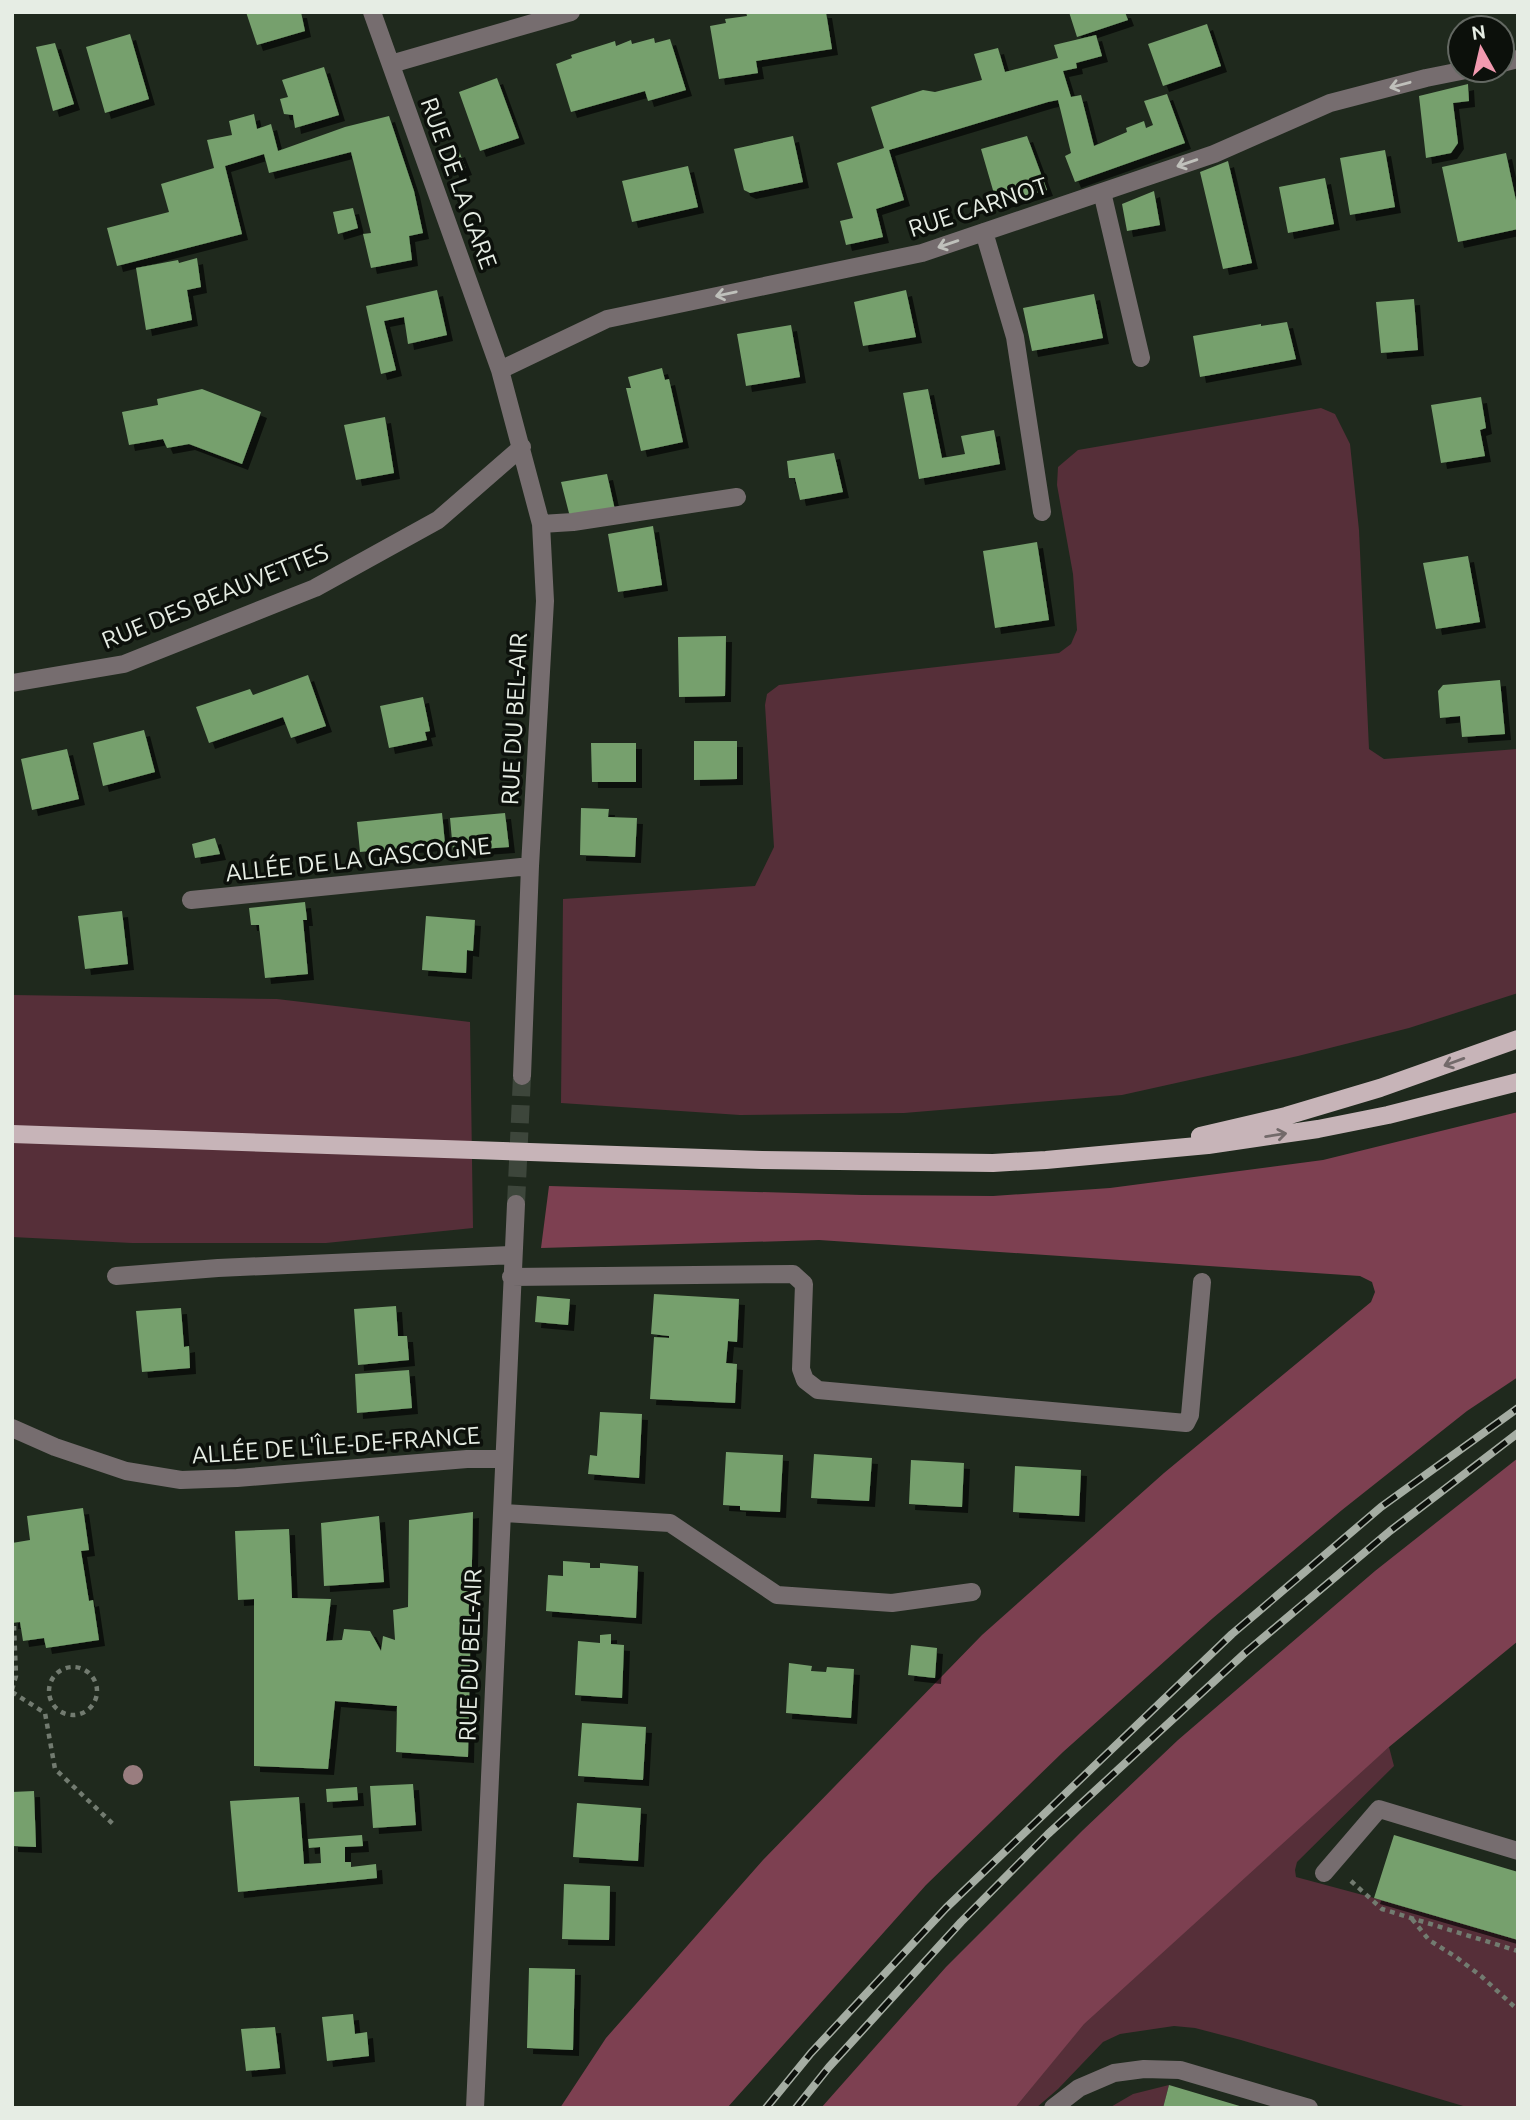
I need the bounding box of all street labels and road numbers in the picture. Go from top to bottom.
street label: RUE DE LA GARE [416,94,502,272]
street label: RUE CARNOT [905,172,1051,242]
street label: RUE DES BEAUVETTES [98,538,332,654]
street label: RUE DU BEL-AIR [496,632,532,806]
street label: ALLÉE DE LA GASCOGNE [224,831,492,886]
street label: ALLÉE DE L'ÎLE-DE-FRANCE [191,1420,481,1469]
street label: RUE DU BEL-AIR [453,1568,487,1742]

